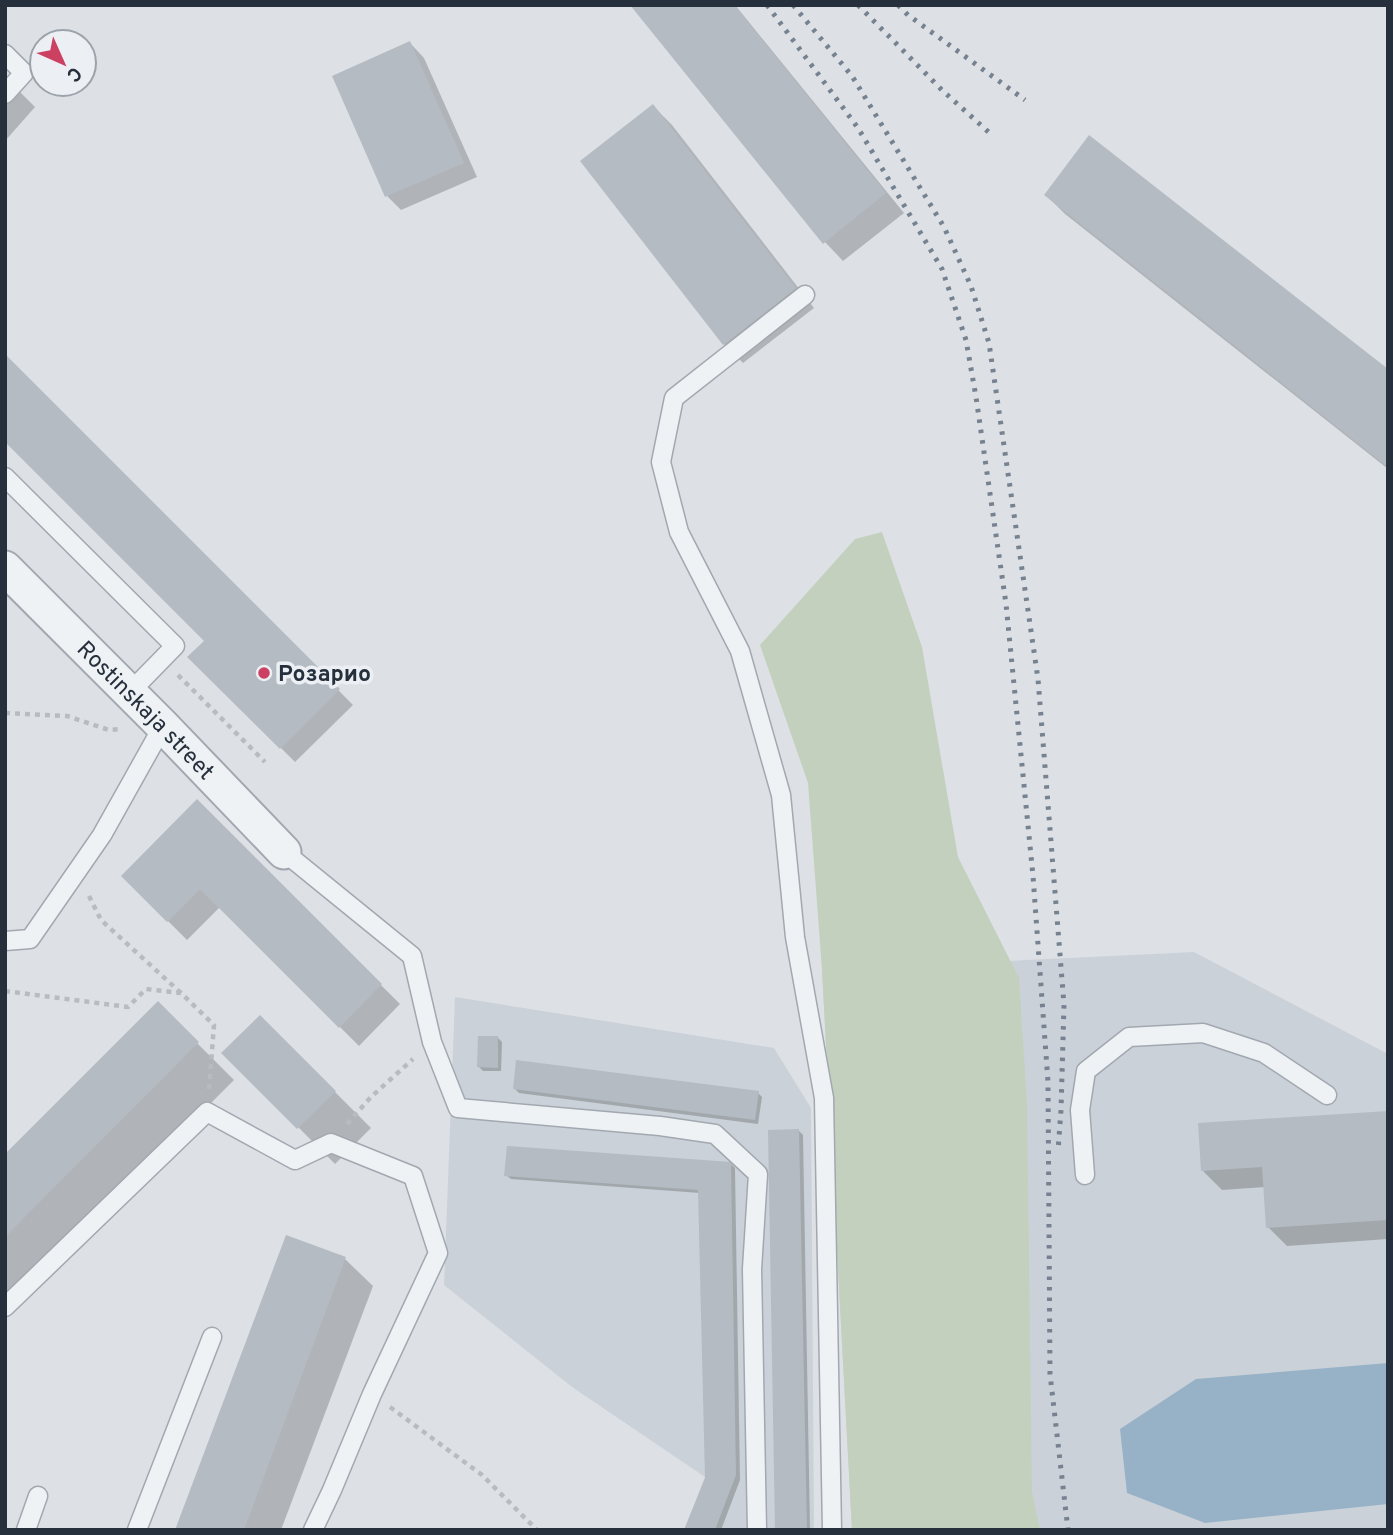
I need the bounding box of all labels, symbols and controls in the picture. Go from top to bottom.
north arrow [28,28,98,98]
text: С [61,61,86,86]
street label: Rostinskaja street [69,636,219,787]
place label: Розарио [278,661,371,690]
marker: Розарио [256,665,272,681]

